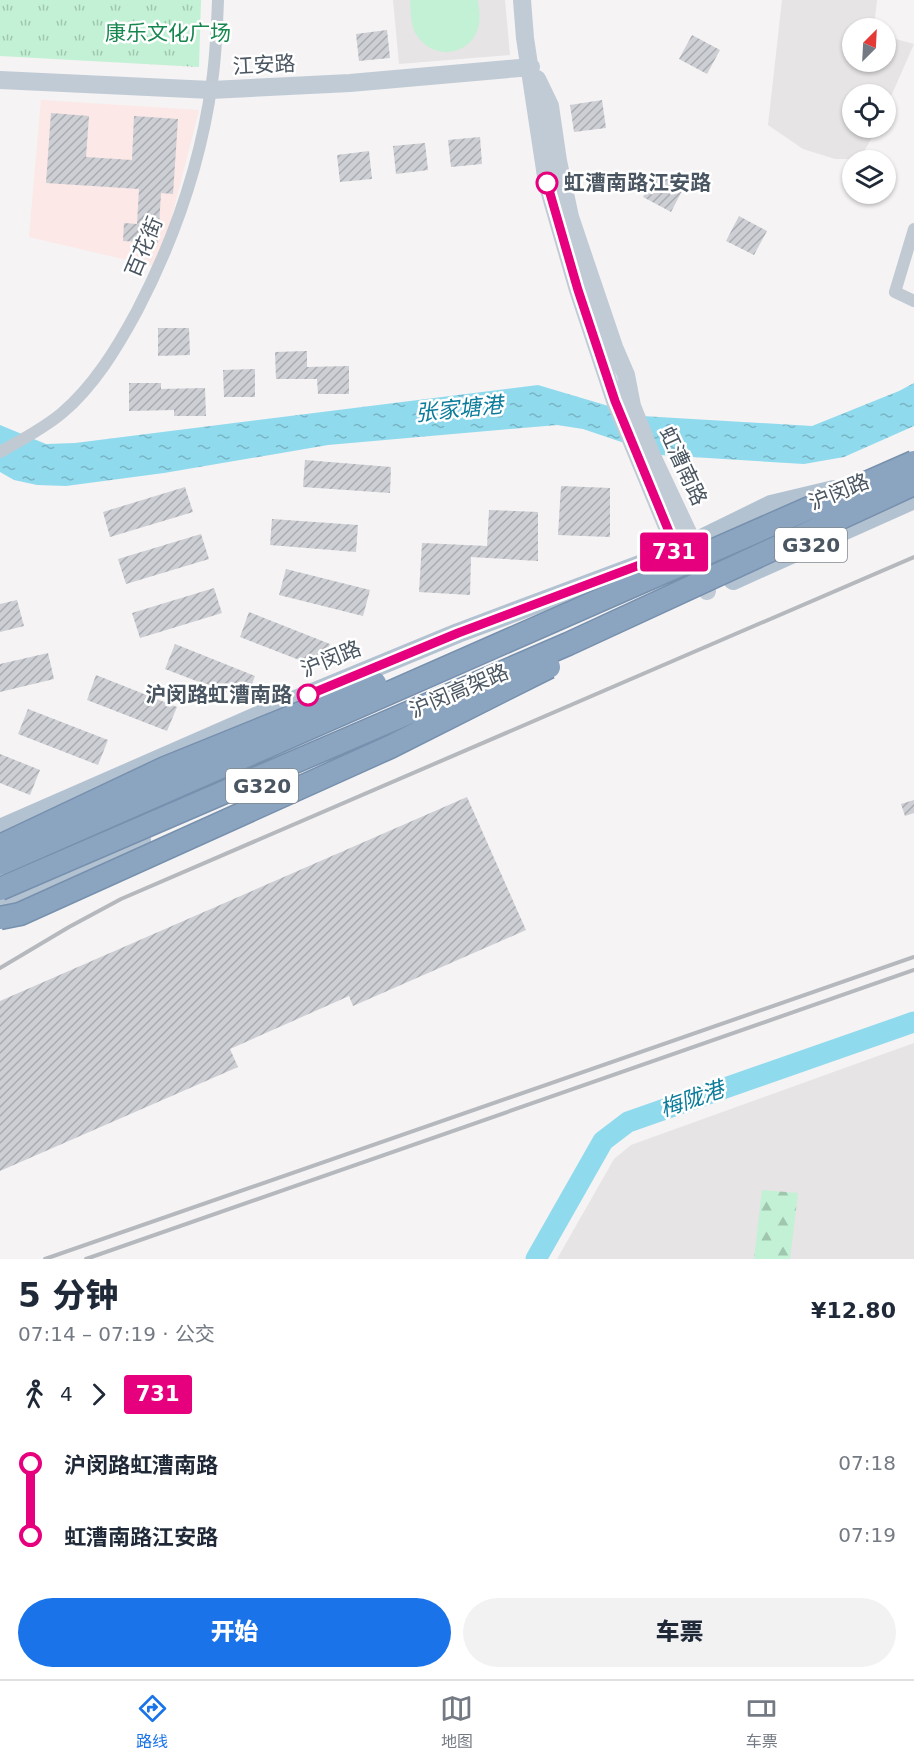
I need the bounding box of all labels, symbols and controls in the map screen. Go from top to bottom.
north arrow [842,18,896,72]
map controls [842,18,896,204]
park label: 康乐文化广场 [105,21,231,45]
street label: 江安路 [232,51,296,79]
button: locate [842,84,896,138]
button: layers [842,150,896,204]
place label: 虹漕南路江安路 [564,171,711,195]
marker: 虹漕南路江安路 [536,172,558,194]
street label: 百花街 [121,213,167,281]
water label: 张家塘港 [414,392,507,426]
street label: 虹漕南路 [654,423,712,509]
street label: 沪闵路 [805,469,873,515]
road number: G320 [775,528,847,562]
line badge: 731 [640,532,708,572]
text: 731 [652,540,696,564]
street label: 沪闵路 [297,636,365,682]
street label: 沪闵高架路 [406,659,512,723]
place label: 沪闵路虹漕南路 [145,683,292,707]
marker: 沪闵路虹漕南路 [297,684,319,706]
road number: G320 [226,769,298,803]
water label: 梅陇港 [657,1075,730,1122]
text: 5 分钟 [18,1276,118,1315]
text: ¥12.80 [811,1298,896,1323]
text: 07:14 – 07:19 · 公交 [18,1322,215,1346]
icon: walk [18,1378,51,1411]
icon: forward [82,1378,115,1411]
text: 4 [60,1382,73,1406]
text: 731 [136,1382,180,1406]
text: 07:18 [838,1451,896,1475]
text: 沪闵路虹漕南路 [64,1453,218,1478]
text: 07:19 [838,1523,896,1547]
text: 虹漕南路江安路 [64,1525,218,1550]
button: 开始 [18,1598,451,1667]
button: 车票 [463,1598,896,1667]
tab: 路线 [136,1692,169,1752]
tab: 地图 [440,1692,473,1752]
tab: 车票 [745,1692,778,1752]

